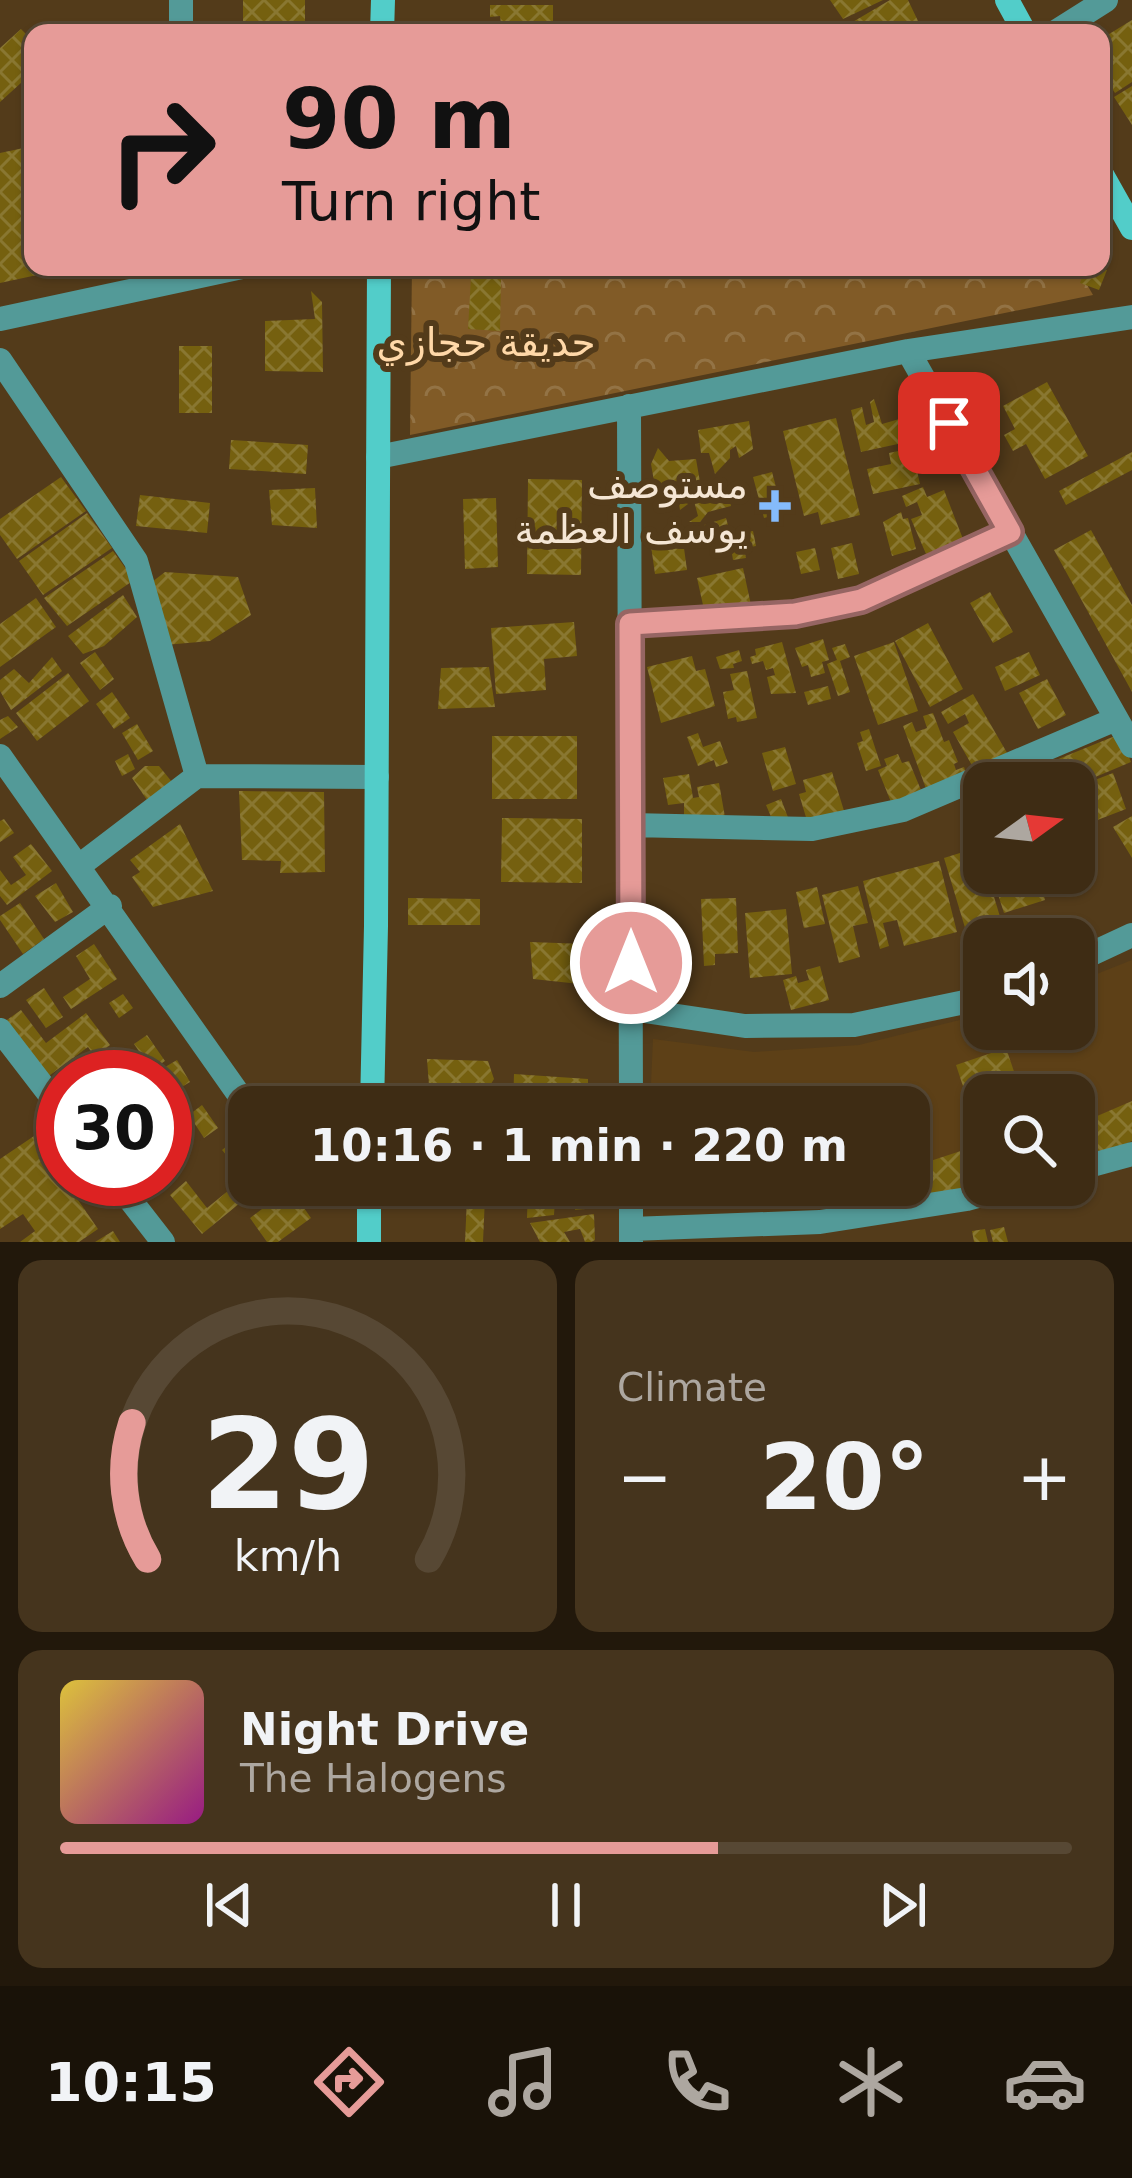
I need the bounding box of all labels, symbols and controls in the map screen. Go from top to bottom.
text: 90 m [282,70,516,168]
icon: right [84,72,240,228]
text: Turn right [282,170,541,233]
park label: حديقة حجازي [377,320,596,366]
pin [898,372,1000,474]
icon: arrive [916,390,982,456]
place label: مستوصف يوسف العظمة [515,462,748,553]
marker: مستوصف يوسف العظمة [759,490,791,522]
north arrow [963,762,1095,894]
map controls [963,762,1095,1206]
position arrow [568,900,694,1026]
button: sound [963,918,1095,1050]
speed limit sign: 30 [36,1050,192,1206]
button: search [963,1074,1095,1206]
text: 10:16 · 1 min · 220 m [310,1119,848,1172]
text: Climate [617,1365,767,1410]
text: 29 [201,1392,374,1537]
text: 20° [759,1425,930,1530]
text: − [617,1439,672,1516]
text: + [1017,1439,1072,1516]
text: km/h [233,1531,342,1581]
text: Night Drive [240,1703,529,1756]
text: The Halogens [240,1756,507,1801]
icon: previous [196,1872,262,1938]
icon: pause [533,1872,599,1938]
icon: next [870,1872,936,1938]
icon: directions [307,2040,391,2124]
icon: music [481,2040,565,2124]
icon: phone [655,2040,739,2124]
icon: climate [829,2040,913,2124]
icon: car [1003,2040,1087,2124]
text: 10:15 [45,2051,217,2114]

